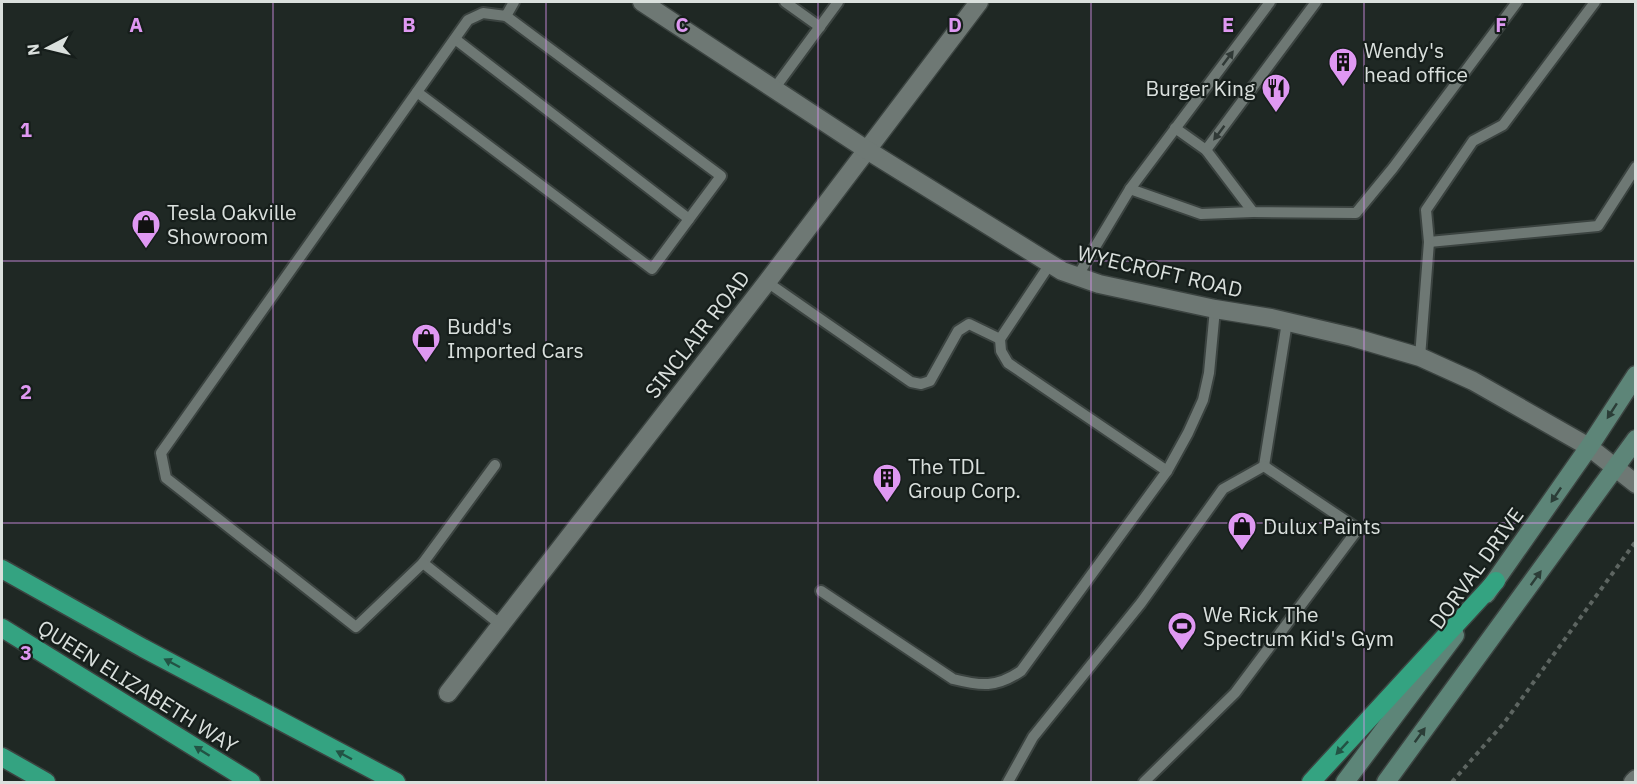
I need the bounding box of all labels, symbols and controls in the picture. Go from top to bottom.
text: A [129,11,143,38]
text: B [402,11,416,38]
text: C [675,11,689,38]
text: D [948,11,962,38]
text: E [1222,11,1234,38]
text: F [1495,11,1507,38]
north arrow [18,18,78,78]
place label: Wendy's head office [1364,36,1468,88]
text: N [22,43,44,57]
building icon: Wendy's head office [1327,46,1359,88]
one-way arrow [1221,51,1233,66]
restaurant icon: Burger King [1260,72,1292,114]
place label: Burger King [1145,74,1255,102]
text: 1 [20,116,32,143]
one-way arrow [1213,124,1225,140]
place label: Tesla Oakville Showroom [167,198,297,250]
shop icon: Tesla Oakville Showroom [130,208,162,250]
street label: WYECROFT ROAD [1075,238,1245,304]
street label: SINCLAIR ROAD [638,264,756,404]
place label: Budd's Imported Cars [447,312,584,364]
shop icon: Budd's Imported Cars [410,322,442,364]
text: 2 [20,378,32,405]
one-way arrow [1607,403,1618,419]
place label: The TDL Group Corp. [908,452,1021,504]
building icon: The TDL Group Corp. [871,462,903,504]
one-way arrow [1550,487,1562,503]
street label: DORVAL DRIVE [1422,502,1530,634]
shop icon: Dulux Paints [1226,510,1258,552]
place label: Dulux Paints [1263,512,1381,540]
one-way arrow [1529,571,1541,586]
place label: We Rick The Spectrum Kid's Gym [1203,600,1394,652]
sports icon: We Rick The Spectrum Kid's Gym [1166,610,1198,652]
street label: QUEEN ELIZABETH WAY [32,613,244,759]
text: 3 [20,639,32,666]
one-way arrow [163,658,180,668]
one-way arrow [1414,728,1426,743]
one-way arrow [1336,741,1350,755]
one-way arrow [194,746,210,757]
one-way arrow [335,750,352,760]

